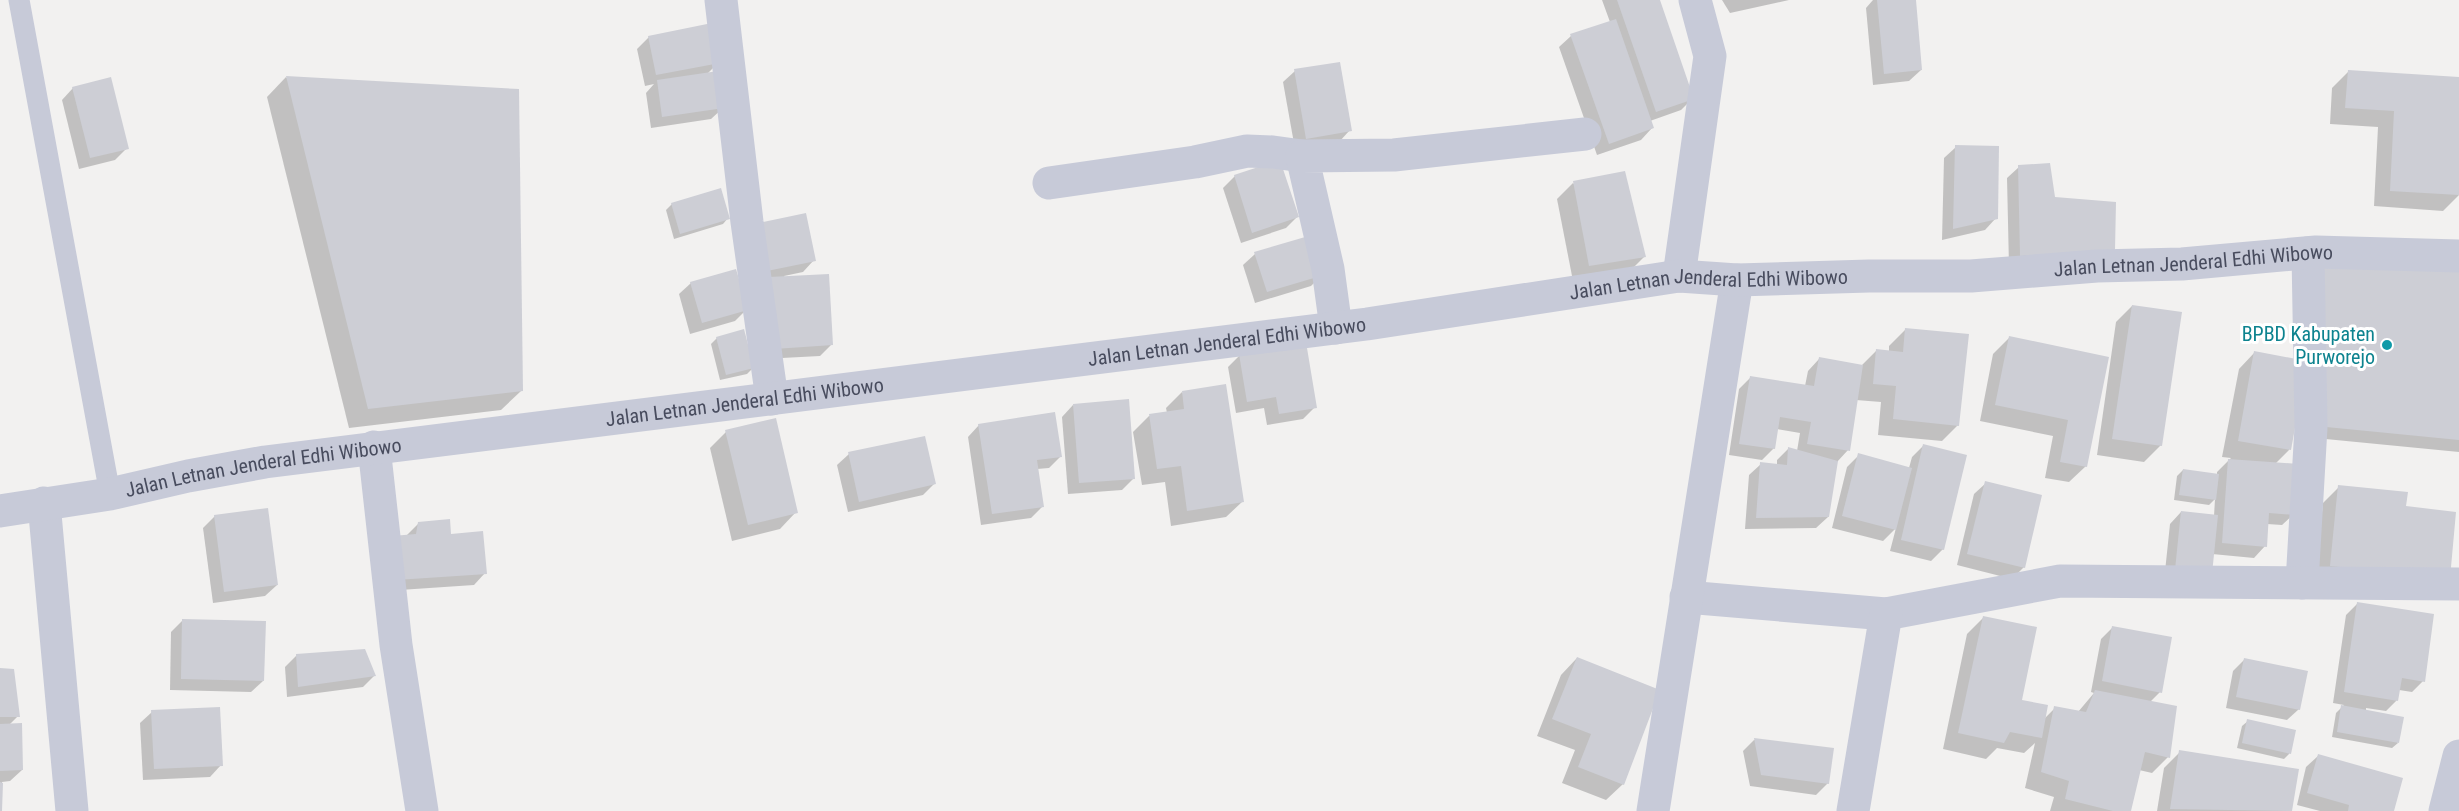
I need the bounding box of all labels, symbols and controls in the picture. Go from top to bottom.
street label: Jalan Letnan Jenderal Edhi Wibowo [2053,240,2333,281]
street label: Jalan Letnan Jenderal Edhi Wibowo [1568,264,1848,305]
street label: Jalan Letnan Jenderal Edhi Wibowo [1086,312,1367,371]
place label: BPBD Kabupaten Purworejo [2242,322,2375,369]
marker: BPBD Kabupaten Purworejo [2380,338,2394,352]
street label: Jalan Letnan Jenderal Edhi Wibowo [604,373,885,431]
street label: Jalan Letnan Jenderal Edhi Wibowo [123,433,403,502]

